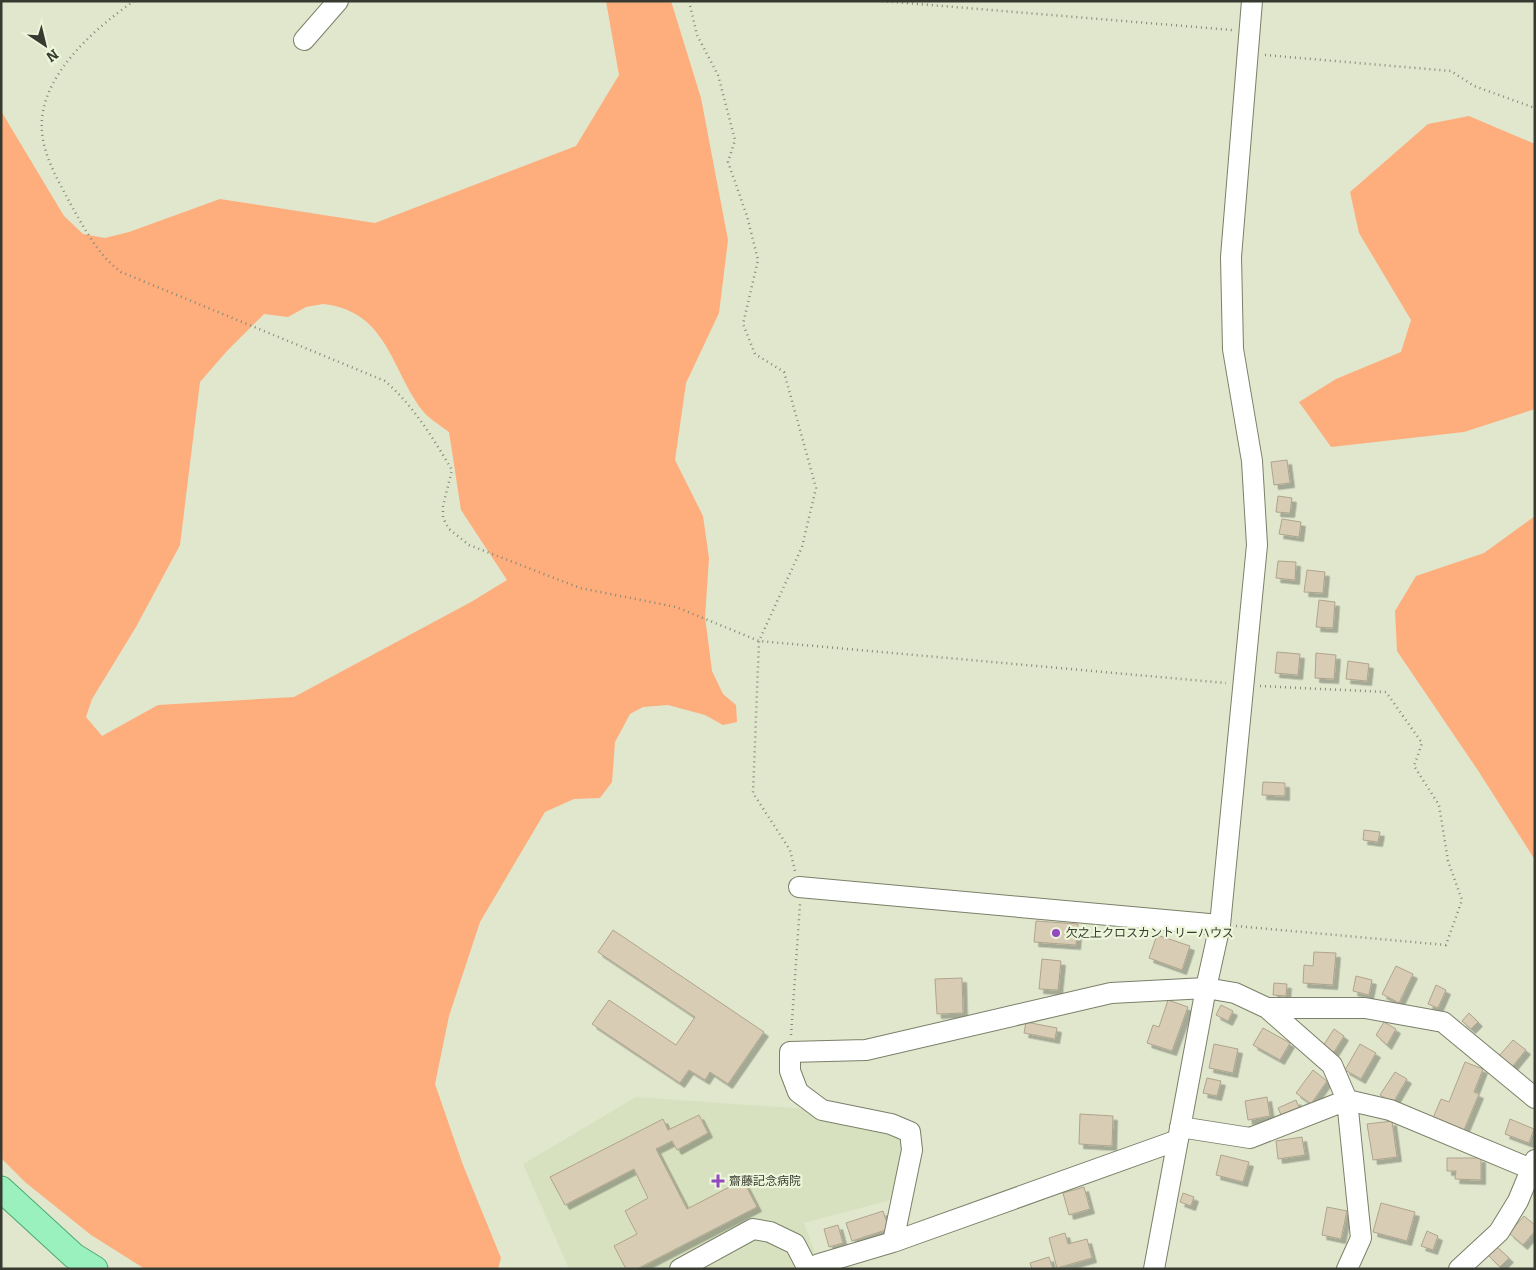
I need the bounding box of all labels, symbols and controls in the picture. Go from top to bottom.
north arrow [20,20,70,70]
text: N [43,45,61,65]
place label: 欠之上クロスカントリーハウス [1066,926,1234,940]
marker: 欠之上クロスカントリーハウス [1050,927,1062,939]
marker: 齋藤記念病院 [711,1174,725,1188]
place label: 齋藤記念病院 [729,1174,801,1188]

